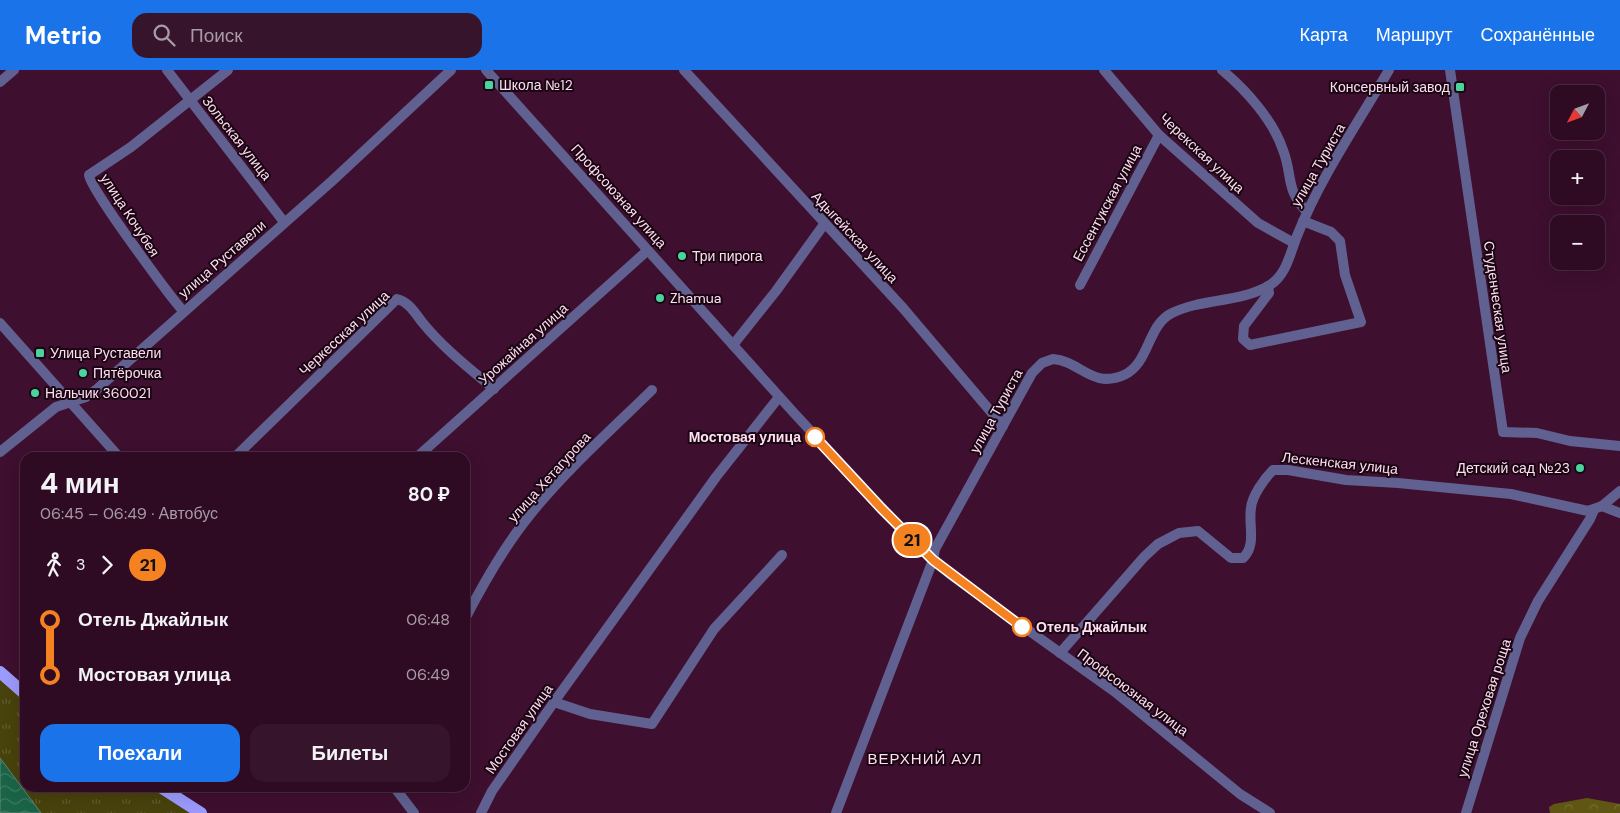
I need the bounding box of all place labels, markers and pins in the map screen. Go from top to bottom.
place label: Школа №12 [499,76,573,94]
place label: Консервный завод [1330,78,1450,96]
marker: Школа №12 [483,79,495,91]
marker: Консервный завод [1454,81,1466,93]
place label: Три пирога [692,247,763,265]
marker: Три пирога [676,250,688,262]
place label: Zhamua [670,289,721,307]
marker: Zhamua [654,292,666,304]
place label: Улица Руставели [50,344,161,362]
marker: Улица Руставели [34,347,46,359]
place label: Пятёрочка [93,364,162,382]
marker: Пятёрочка [77,367,89,379]
place label: Нальчик 360021 [45,384,151,402]
marker: Нальчик 360021 [29,387,41,399]
marker: Мостовая улица [805,427,825,447]
place label: Мостовая улица [689,428,801,446]
place label: Детский сад №23 [1456,459,1570,477]
marker: Детский сад №23 [1574,462,1586,474]
marker: Отель Джайлык [1012,617,1032,637]
place label: Отель Джайлык [1036,618,1148,636]

